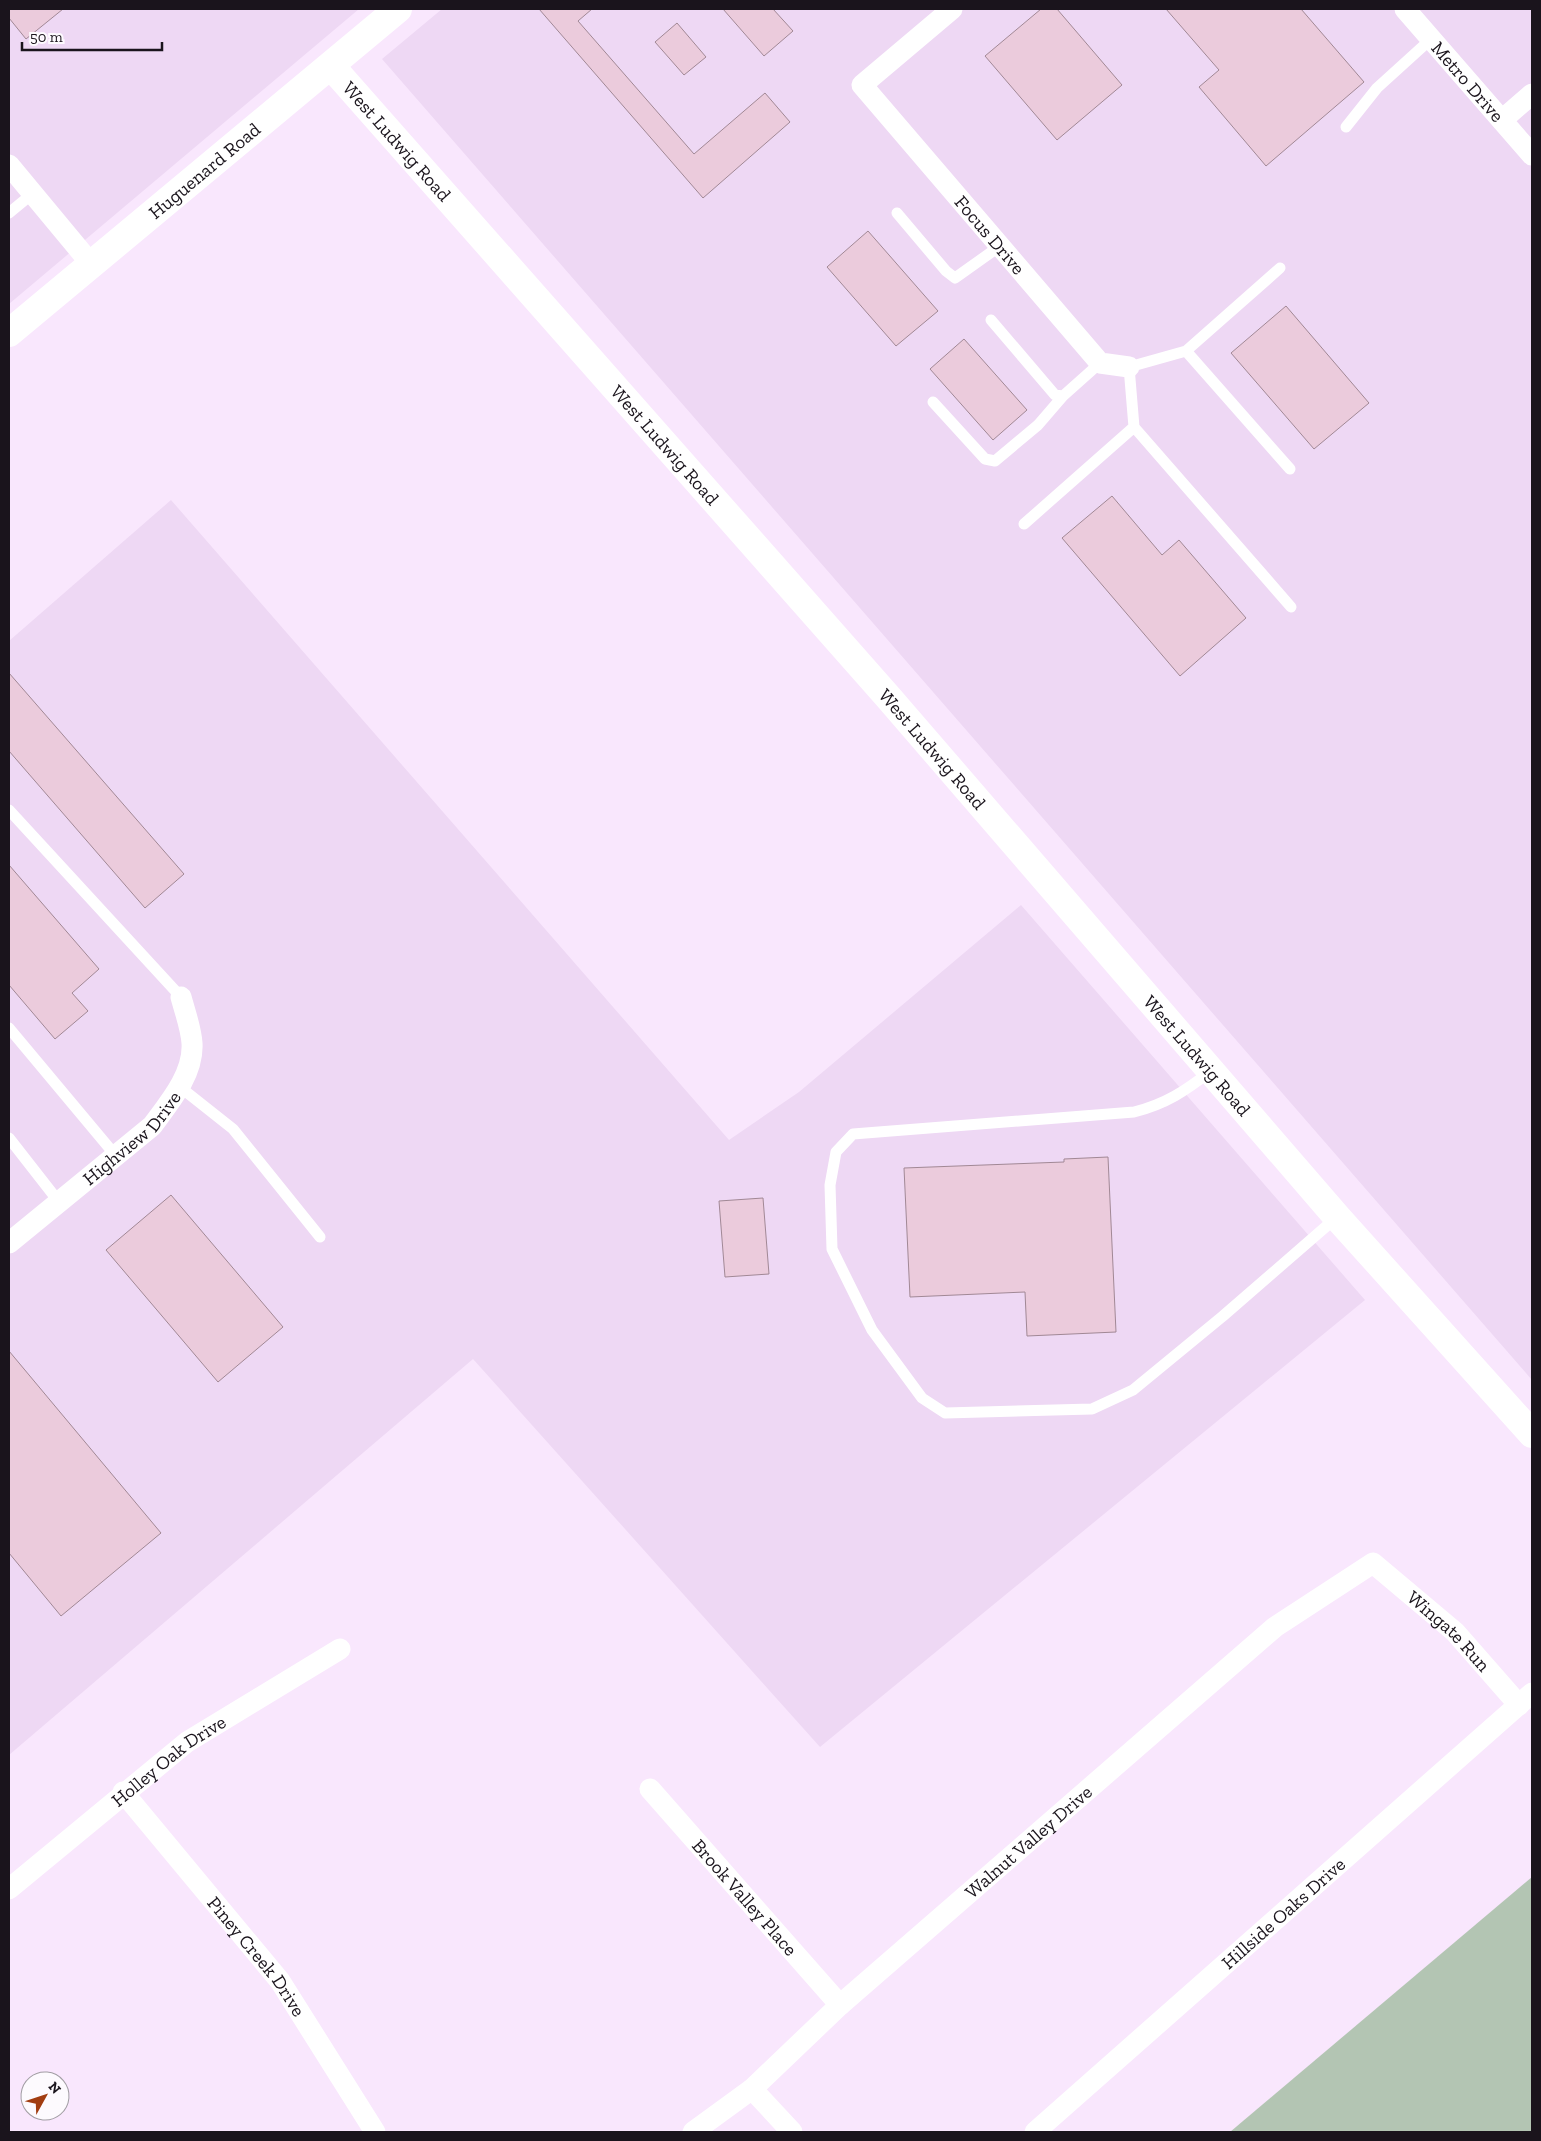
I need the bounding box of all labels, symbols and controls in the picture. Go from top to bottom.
scale bar [22,20,162,52]
text: 50 m [30,28,63,46]
street label: Metro Drive [1426,37,1509,127]
street label: West Ludwig Road [338,77,456,206]
street label: Huguenard Road [144,117,265,224]
street label: Focus Drive [950,191,1030,279]
street label: West Ludwig Road [606,380,724,510]
street label: West Ludwig Road [874,684,991,815]
street label: West Ludwig Road [1139,990,1256,1121]
street label: Highview Drive [78,1087,186,1190]
street label: Wingate Run [1402,1586,1495,1676]
street label: Holley Oak Drive [107,1710,230,1812]
street label: Walnut Valley Drive [960,1780,1097,1903]
street label: Brook Valley Place [687,1834,802,1961]
street label: Hillside Oaks Drive [1217,1852,1350,1974]
street label: Piney Creek Drive [202,1892,310,2021]
north arrow [20,2071,70,2121]
text: N [45,2078,65,2098]

